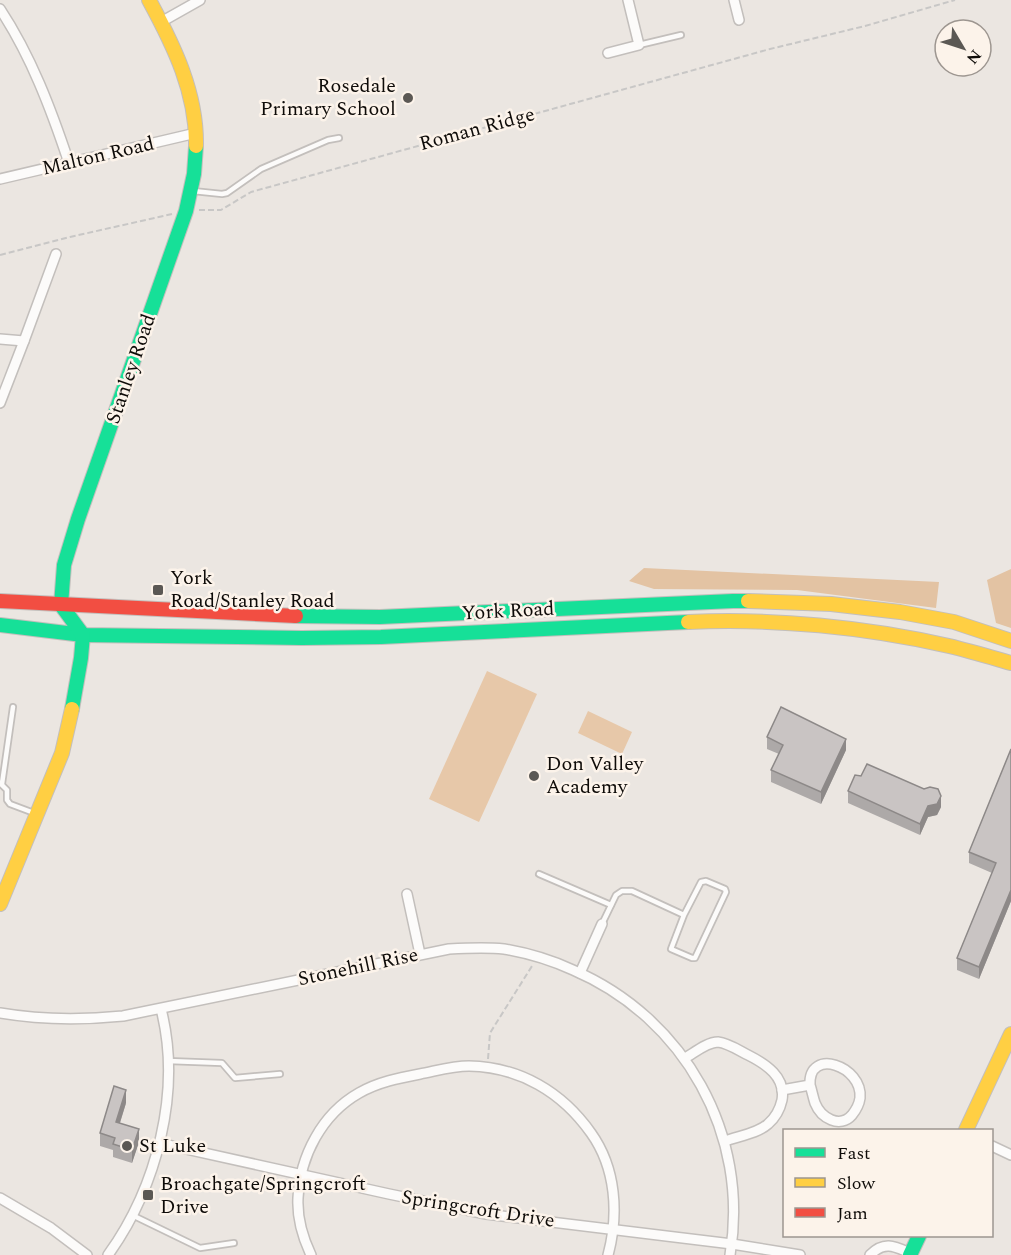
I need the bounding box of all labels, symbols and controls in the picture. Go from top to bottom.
north arrow [933,18,993,78]
text: N [960,44,987,69]
place label: Rosedale Primary School [260,71,396,124]
marker: Rosedale Primary School [401,91,415,105]
street label: Roman Ridge [416,99,538,159]
street label: Malton Road [39,129,157,183]
street label: Stanley Road [98,310,164,428]
place label: York Road/Stanley Road [170,563,335,616]
marker: York Road/Stanley Road [151,583,165,597]
street label: York Road [461,594,555,628]
place label: Don Valley Academy [546,749,645,802]
marker: Don Valley Academy [527,769,541,783]
street label: Stonehill Rise [295,940,421,994]
legend [783,1129,993,1237]
place label: St Luke [139,1131,206,1161]
marker: St Luke [120,1139,134,1153]
text: Fast [837,1140,870,1167]
place label: Broachgate/Springcroft Drive [160,1169,366,1222]
text: Slow [837,1170,876,1197]
street label: Springcroft Drive [399,1182,557,1236]
marker: Broachgate/Springcroft Drive [141,1188,155,1202]
text: Jam [837,1200,868,1227]

